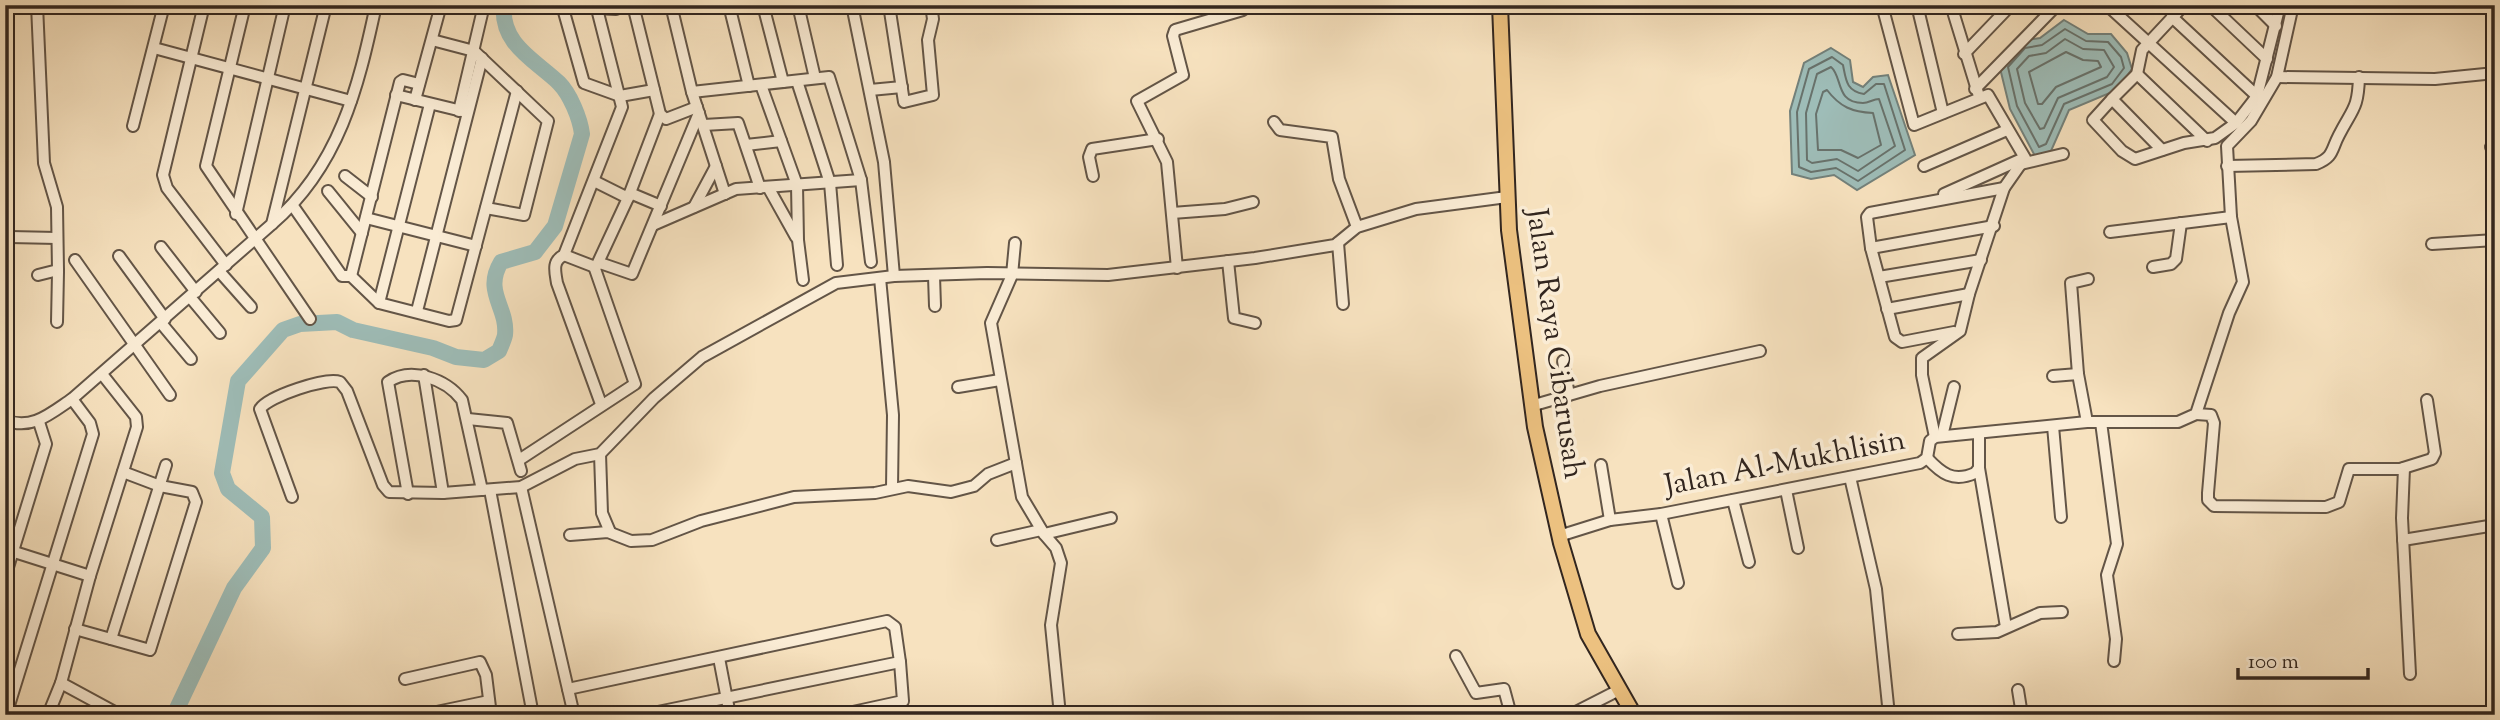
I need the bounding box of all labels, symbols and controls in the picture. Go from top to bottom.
street label: Jalan Raya Cibarusah [1513,204,1594,482]
street label: Jalan Al-Mukhlisin [1659,420,1909,509]
scale bar [2238,636,2367,680]
text: 100 m [2248,648,2299,678]

